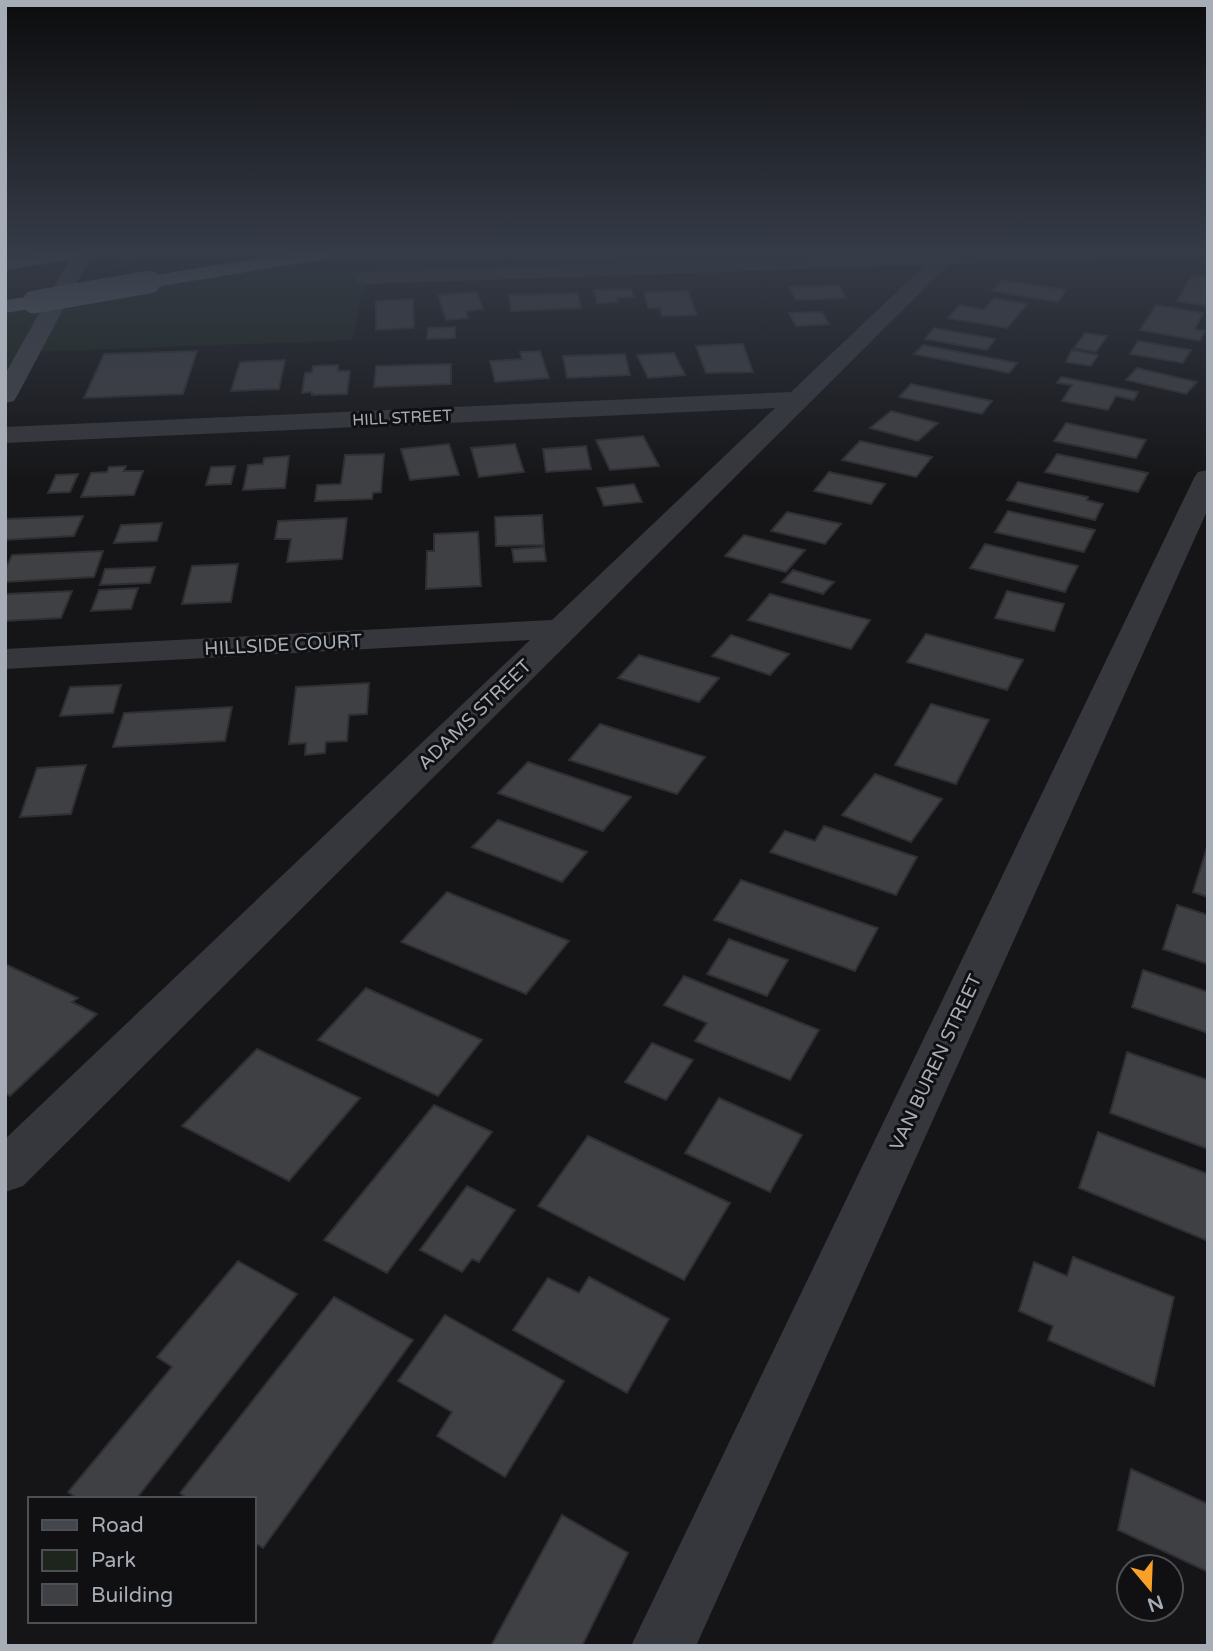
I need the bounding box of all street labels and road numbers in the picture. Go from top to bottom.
street label: HILL STREET [352,405,453,431]
street label: HILLSIDE COURT [204,630,363,660]
street label: ADAMS STREET [413,655,536,774]
street label: VAN BUREN STREET [885,970,987,1154]

